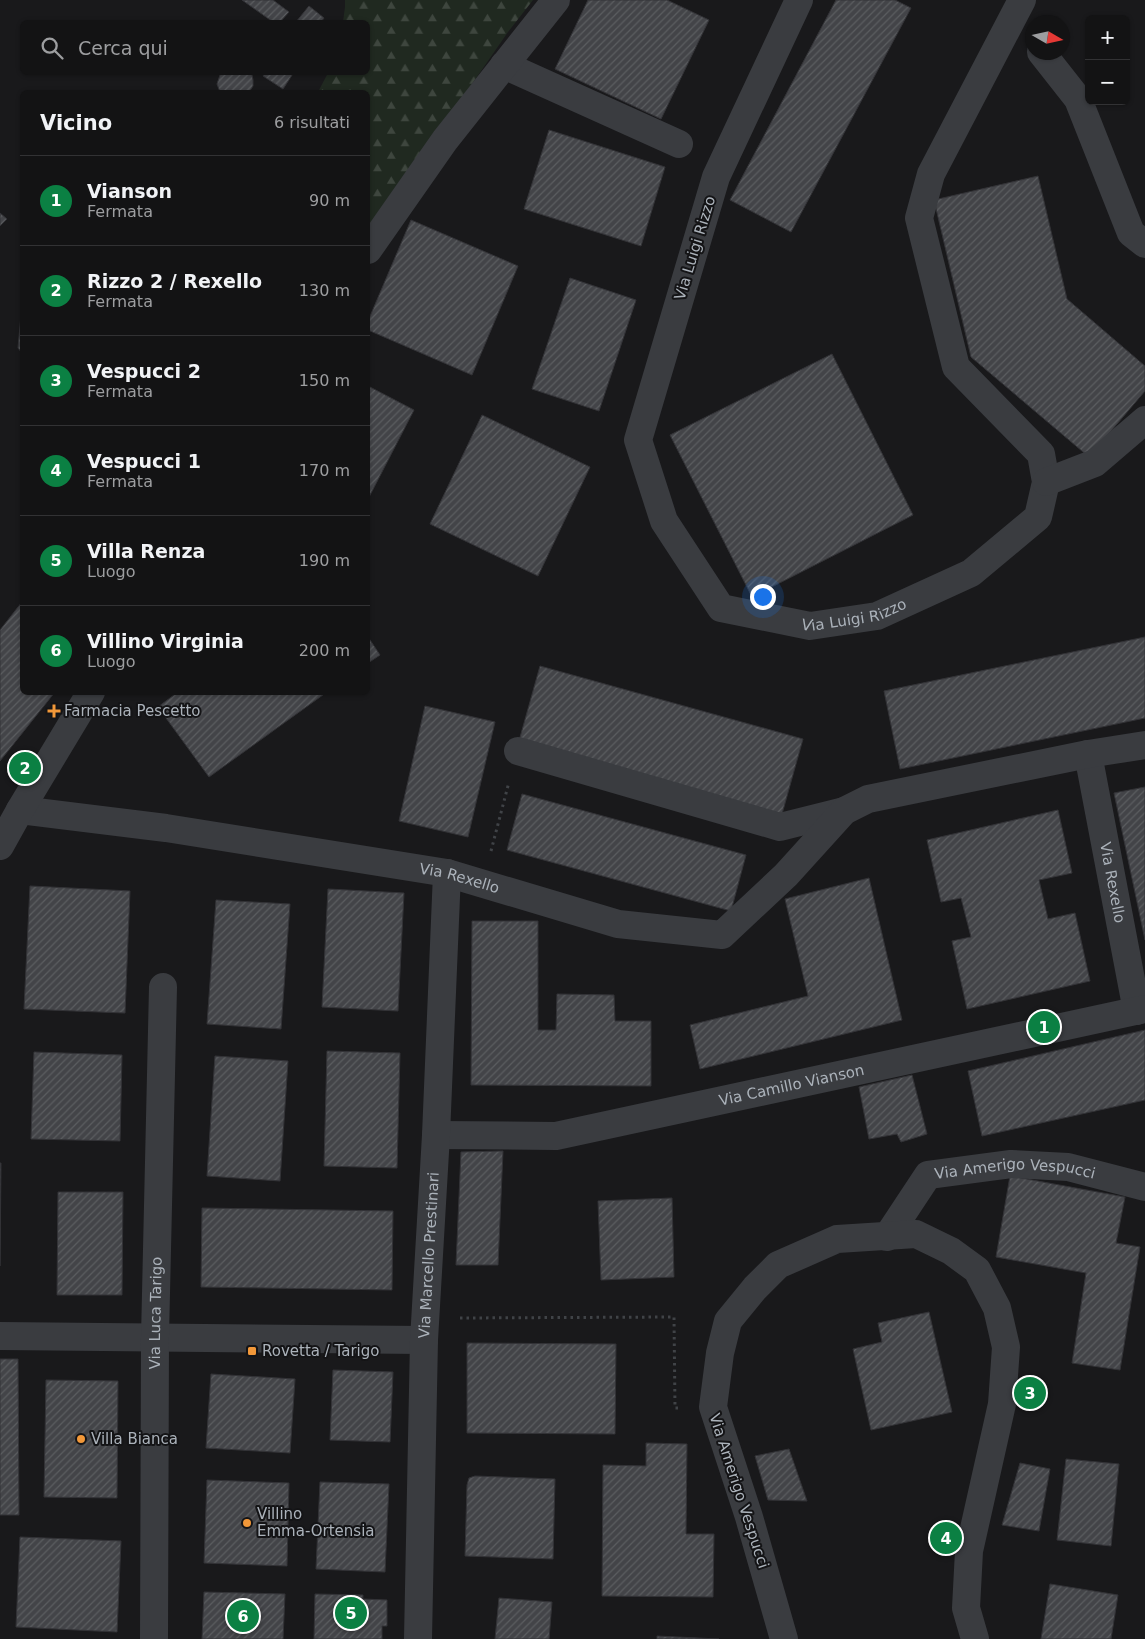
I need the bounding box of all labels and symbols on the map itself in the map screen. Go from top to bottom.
north arrow [1025,15,1070,60]
street label: Via Luigi Rizzo [671,194,719,302]
your location [750,584,776,610]
street label: Via Luigi Rizzo [800,595,909,635]
place label: Farmacia Pescetto [64,702,201,720]
marker: Farmacia Pescetto [48,705,60,717]
pin: 2 [9,749,41,787]
street label: Via Rexello [1096,841,1129,925]
street label: Via Rexello [418,860,502,897]
pin: 1 [1028,1008,1060,1046]
street label: Via Camillo Vianson [717,1061,866,1110]
street label: Via Amerigo Vespucci [933,1155,1097,1183]
street label: Via Marcello Prestinari [415,1171,443,1339]
street label: Via Luca Tarigo [146,1256,166,1369]
place label: Rovetta / Tarigo [262,1342,379,1360]
marker: Rovetta / Tarigo [246,1345,258,1357]
pin: 3 [1014,1374,1046,1412]
street label: Via Amerigo Vespucci [705,1411,773,1571]
place label: Villa Bianca [91,1430,178,1448]
marker: Villa Bianca [75,1433,87,1445]
place label: Villino Emma-Ortensia [257,1505,375,1540]
marker: Villino Emma-Ortensia [241,1517,253,1529]
pin: 4 [930,1519,962,1557]
pin: 5 [335,1594,367,1632]
pin: 6 [227,1597,259,1635]

